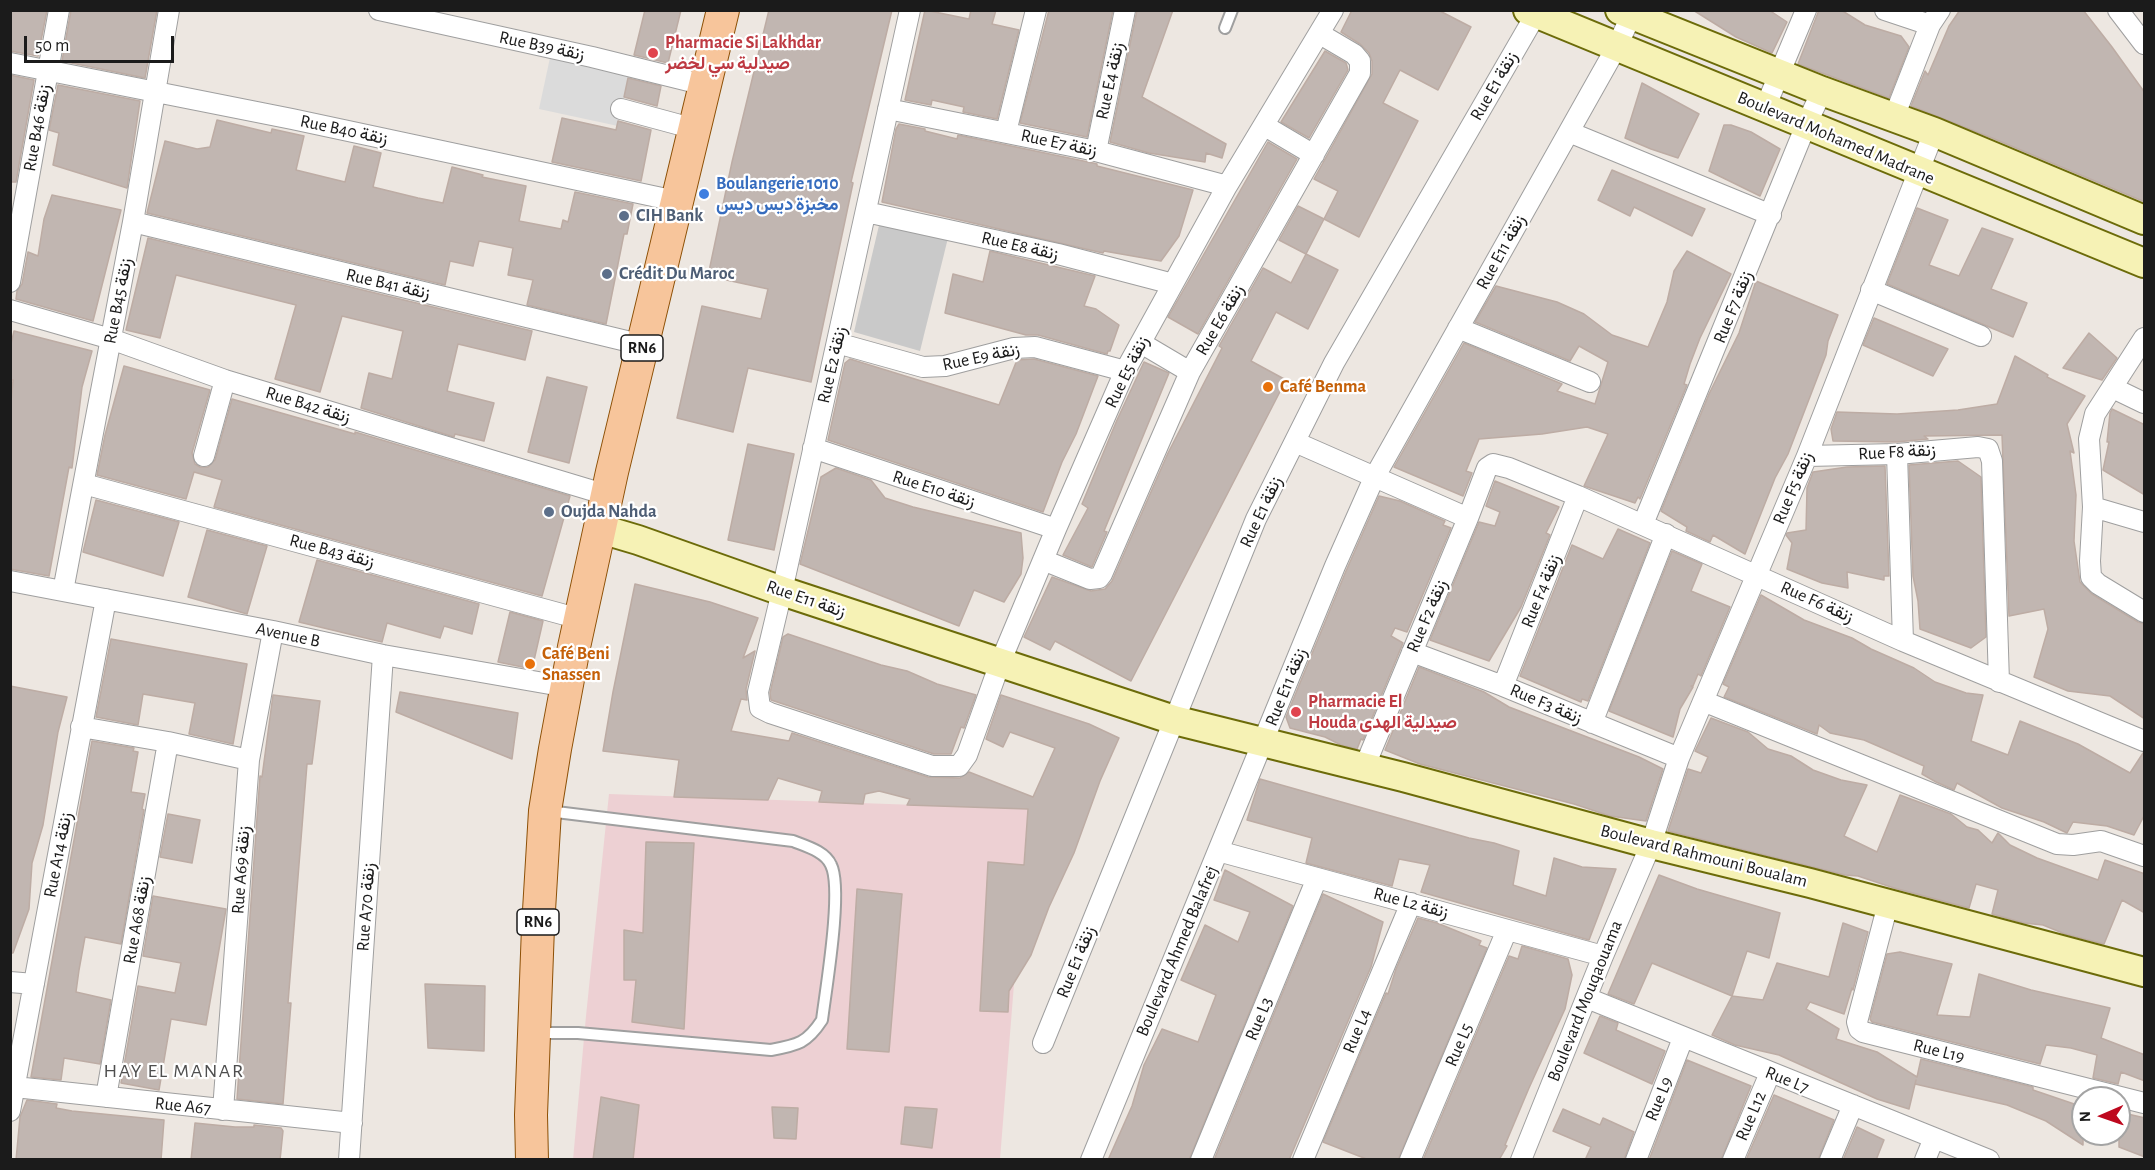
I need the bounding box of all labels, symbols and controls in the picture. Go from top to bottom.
scale bar [27,24,177,62]
street label: Rue B39 زنقة [497,26,587,66]
place label: Pharmacie Si Lakhdar صيدلية سي لخضر [665,32,821,74]
text: 50 m [35,37,69,55]
street label: Rue E4 زنقة [1091,40,1129,122]
marker: Pharmacie Si Lakhdar صيدلية سي لخضر [646,46,660,60]
street label: Rue E1 زنقة [1466,48,1522,124]
street label: Rue B46 زنقة [19,83,55,173]
street label: Boulevard Mohamed Madrane [1734,87,1938,189]
street label: Rue B40 زنقة [298,110,390,150]
street label: Rue E7 زنقة [1019,124,1099,162]
place label: Boulangerie 1010 مخبزة ديس ديس [716,173,839,216]
marker: Boulangerie 1010 مخبزة ديس ديس [697,187,711,201]
place label: CIH Bank [636,205,703,227]
marker: CIH Bank [617,209,631,223]
street label: Rue E11 زنقة [1472,211,1530,293]
street label: Rue E8 زنقة [979,227,1061,265]
street label: Rue B45 زنقة [99,256,137,346]
place label: Crédit Du Maroc [619,263,734,285]
street label: Rue B41 زنقة [344,264,432,304]
marker: Crédit Du Maroc [600,267,614,281]
street label: Rue F7 زنقة [1709,267,1757,347]
street label: Rue E6 زنقة [1191,281,1249,359]
street label: Rue E2 زنقة [813,324,851,406]
street label: Rue E5 زنقة [1100,332,1154,412]
road number: RN6 [621,335,663,361]
street label: Rue E9 زنقة [940,338,1022,376]
place label: Café Benma [1280,376,1366,398]
marker: Café Benma [1261,380,1275,394]
street label: Rue B42 زنقة [263,382,353,428]
street label: Rue F8 زنقة [1858,439,1936,465]
street label: Rue F5 زنقة [1768,448,1818,528]
street label: Rue E10 زنقة [890,465,978,513]
street label: Rue E1 زنقة [1235,473,1287,551]
place label: Oujda Nahda [561,501,657,523]
marker: Oujda Nahda [542,505,556,519]
street label: Rue B43 زنقة [287,529,377,573]
street label: Rue F4 زنقة [1516,551,1566,631]
street label: Rue E11 زنقة [764,575,848,623]
street label: Rue F2 زنقة [1402,576,1452,656]
street label: Rue F6 زنقة [1777,576,1857,628]
street label: Avenue B [254,618,322,652]
place label: Café Beni Snassen [542,643,610,686]
street label: Rue E11 زنقة [1261,645,1311,729]
marker: Café Beni Snassen [523,657,537,671]
street label: Rue F3 زنقة [1507,679,1585,729]
place label: Pharmacie El Houda صيدلية الهدى [1308,691,1457,734]
marker: Pharmacie El Houda صيدلية الهدى [1289,705,1303,719]
street label: Rue A14 زنقة [39,810,77,900]
street label: Boulevard Rahmouni Boualam [1598,820,1810,892]
street label: Rue A69 زنقة [227,825,255,915]
street label: Rue A70 زنقة [352,862,380,952]
street label: Boulevard Ahmed Balafrej [1131,862,1223,1040]
street label: Rue A68 زنقة [119,874,155,966]
street label: Rue L2 زنقة [1371,883,1451,923]
road number: RN6 [517,909,559,935]
street label: Boulevard Mouqaouama [1543,917,1627,1085]
street label: Rue E1 زنقة [1052,923,1100,1001]
street label: Rue L3 [1241,994,1277,1044]
street label: Rue L4 [1338,1006,1376,1056]
street label: Rue L5 [1440,1020,1478,1070]
street label: Rue L19 [1911,1034,1967,1068]
district label: HAY EL MANAR [103,1059,245,1083]
street label: Rue L7 [1762,1062,1812,1098]
street label: Rue L9 [1640,1074,1678,1124]
north arrow [2071,1086,2131,1146]
street label: Rue L12 [1731,1088,1771,1144]
street label: Rue A67 [154,1092,212,1120]
text: N [2077,1111,2093,1122]

